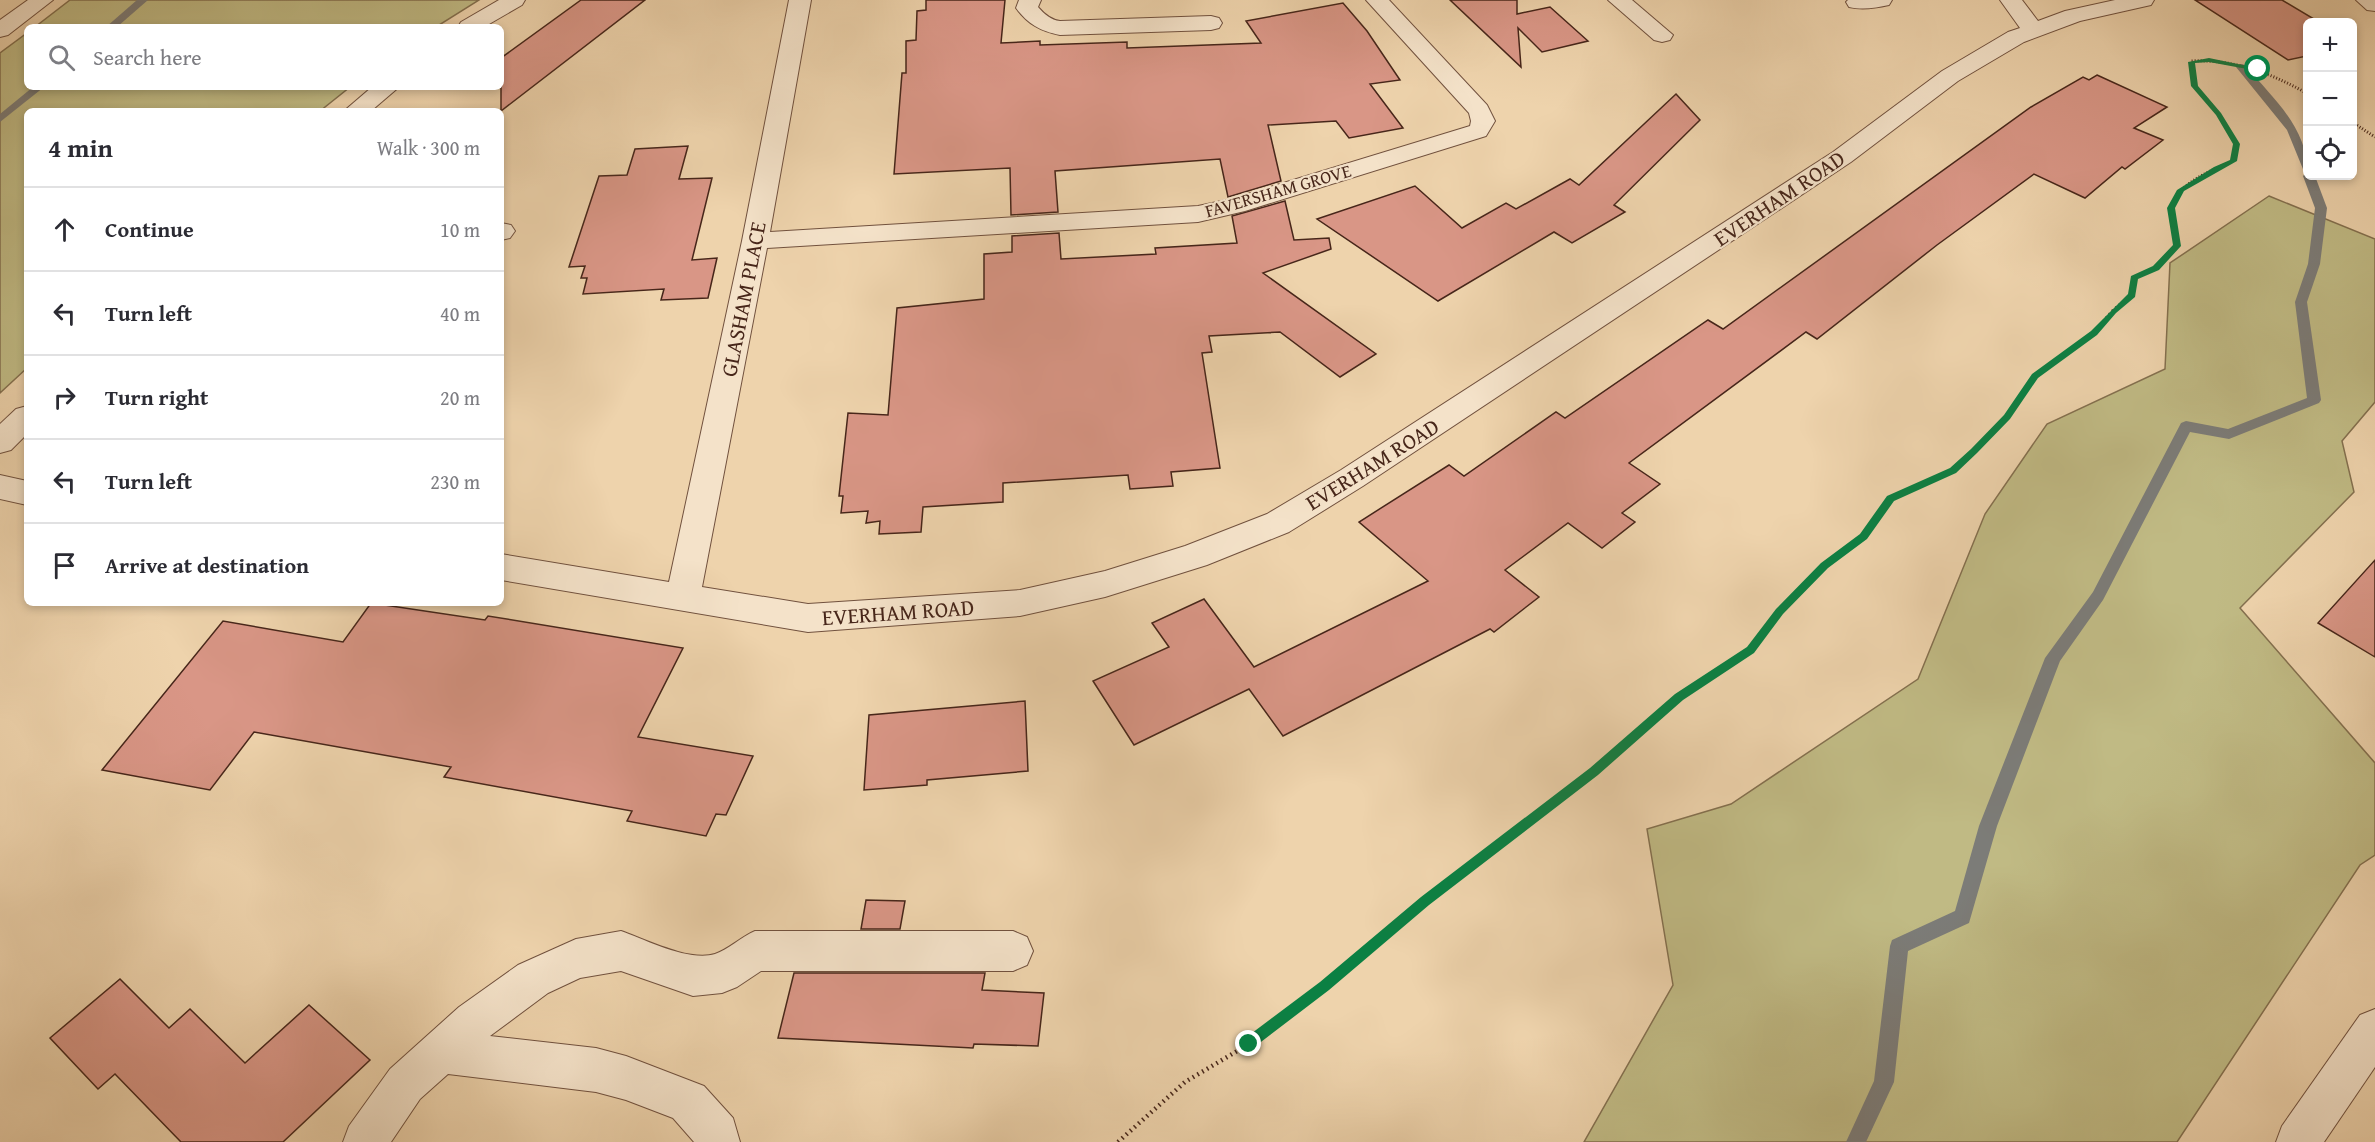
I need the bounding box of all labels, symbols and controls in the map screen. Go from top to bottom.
map controls [2303,18,2357,180]
button: + [2303,18,2357,72]
search box [24,24,504,90]
icon: search [45,41,78,74]
text: Search here [93,41,202,73]
route start [2244,55,2270,81]
button: − [2303,72,2357,126]
button: locate [2303,126,2357,180]
text: 4 min [48,128,113,167]
text: Walk · 300 m [377,133,480,162]
street label: EVERHAM ROAD [1707,142,1851,254]
street label: FAVERSHAM GROVE [1202,157,1354,224]
icon: ahead [48,213,81,246]
text: Continue [105,213,194,245]
text: 10 m [440,215,480,244]
street label: GLASHAM PLACE [712,219,774,379]
icon: left [48,297,81,330]
text: Turn left [105,297,192,329]
text: 40 m [440,299,480,328]
icon: right [48,381,81,414]
text: Turn right [105,381,208,413]
text: 20 m [440,383,480,412]
street label: EVERHAM ROAD [1299,410,1445,518]
icon: left [48,465,81,498]
text: Turn left [105,465,192,497]
text: 230 m [430,467,480,496]
icon: arrive [48,549,81,582]
text: Arrive at destination [105,549,309,581]
street label: EVERHAM ROAD [821,591,975,633]
route end [1235,1030,1261,1056]

